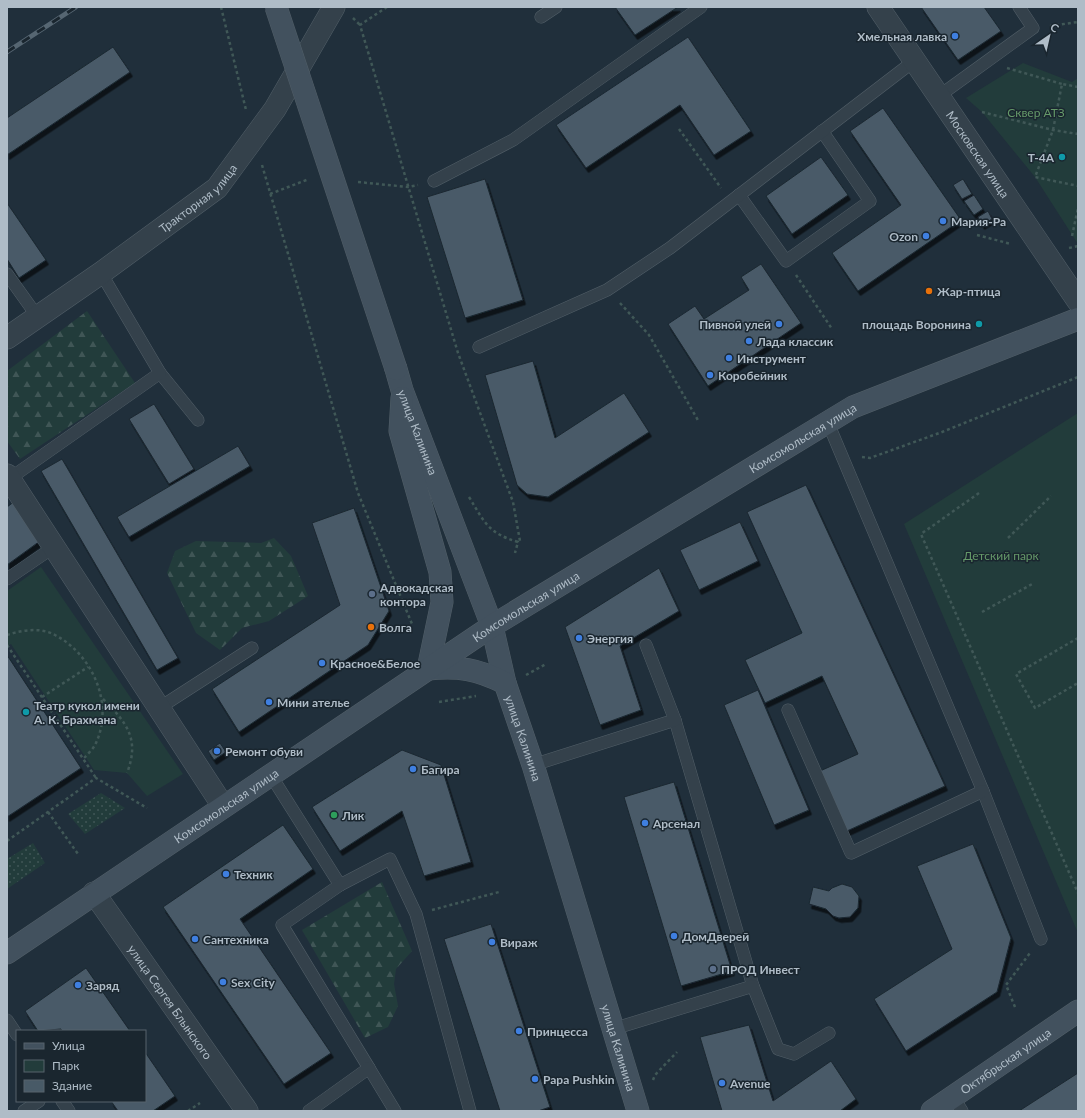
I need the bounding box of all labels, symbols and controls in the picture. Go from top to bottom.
north arrow [1029,16,1069,56]
text: С [1048,20,1062,35]
place label: Хмельная лавка [857,29,947,44]
marker: Хмельная лавка [950,31,960,41]
park label: Сквер АТЗ [1007,105,1065,120]
street label: Московская улица [943,108,1013,201]
place label: Т-4А [1028,150,1055,165]
marker: Т-4А [1057,152,1067,162]
street label: Тракторная улица [156,161,240,236]
place label: Мария-Ра [951,214,1006,229]
marker: Мария-Ра [938,216,948,226]
place label: Ozon [889,229,918,244]
marker: Ozon [921,231,931,241]
place label: Жар-птица [937,284,1001,299]
marker: Жар-птица [924,286,934,296]
place label: Пивной улей [699,317,771,332]
place label: площадь Воронина [862,317,971,332]
marker: Пивной улей [774,319,784,329]
marker: площадь Воронина [974,319,984,329]
place label: Лада классик [756,334,834,349]
marker: Лада классик [744,336,754,346]
place label: Инструмент [737,351,807,366]
marker: Инструмент [724,353,734,363]
place label: Коробейник [718,368,788,383]
marker: Коробейник [705,370,715,380]
street label: улица Калинина [395,387,441,477]
street label: Комсомольская улица [746,399,859,476]
park label: Детский парк [963,548,1040,563]
street label: Комсомольская улица [469,567,582,645]
place label: Адвокадская контора [379,580,454,609]
marker: Адвокадская контора [367,589,377,599]
place label: Волга [379,620,412,635]
marker: Волга [366,622,376,632]
place label: Энергия [587,631,633,646]
marker: Энергия [574,633,584,643]
place label: Красное&Белое [330,656,421,671]
marker: Красное&Белое [317,658,327,668]
street label: улица Калинина [502,693,545,783]
place label: Мини ателье [277,695,350,710]
marker: Мини ателье [264,697,274,707]
place label: Театр кукол имени А. К. Брахмана [33,698,140,727]
marker: Театр кукол имени А. К. Брахмана [21,707,31,717]
place label: Ремонт обуви [225,744,303,759]
marker: Ремонт обуви [212,746,222,756]
place label: Багира [421,762,460,777]
marker: Багира [408,764,418,774]
street label: Комсомольская улица [171,765,281,846]
place label: Лик [341,808,365,823]
marker: Лик [329,810,339,820]
place label: Арсенал [652,816,700,831]
marker: Арсенал [640,818,650,828]
place label: Техник [234,867,273,882]
marker: Техник [221,869,231,879]
place label: ДомДверей [682,929,749,944]
marker: ДомДверей [669,931,679,941]
place label: Сантехника [203,932,269,947]
marker: Сантехника [190,934,200,944]
place label: Вираж [500,935,538,950]
marker: Вираж [487,937,497,947]
street label: улица Сергея Блынского [125,942,216,1062]
place label: ПРОД Инвест [721,962,801,977]
marker: ПРОД Инвест [708,964,718,974]
place label: Sex City [231,975,276,990]
marker: Sex City [218,977,228,987]
place label: Заряд [86,978,120,993]
marker: Заряд [73,980,83,990]
street label: улица Калинина [599,1002,639,1093]
place label: Принцесса [527,1024,588,1039]
street label: Октябрьская улица [957,1024,1054,1097]
marker: Принцесса [514,1026,524,1036]
legend [16,1030,146,1102]
text: Улица [52,1038,85,1053]
text: Парк [52,1058,80,1073]
place label: Papa Pushkin [543,1072,615,1087]
marker: Papa Pushkin [530,1074,540,1084]
place label: Avenue [729,1076,771,1091]
text: Здание [52,1078,92,1093]
marker: Avenue [717,1078,727,1088]

